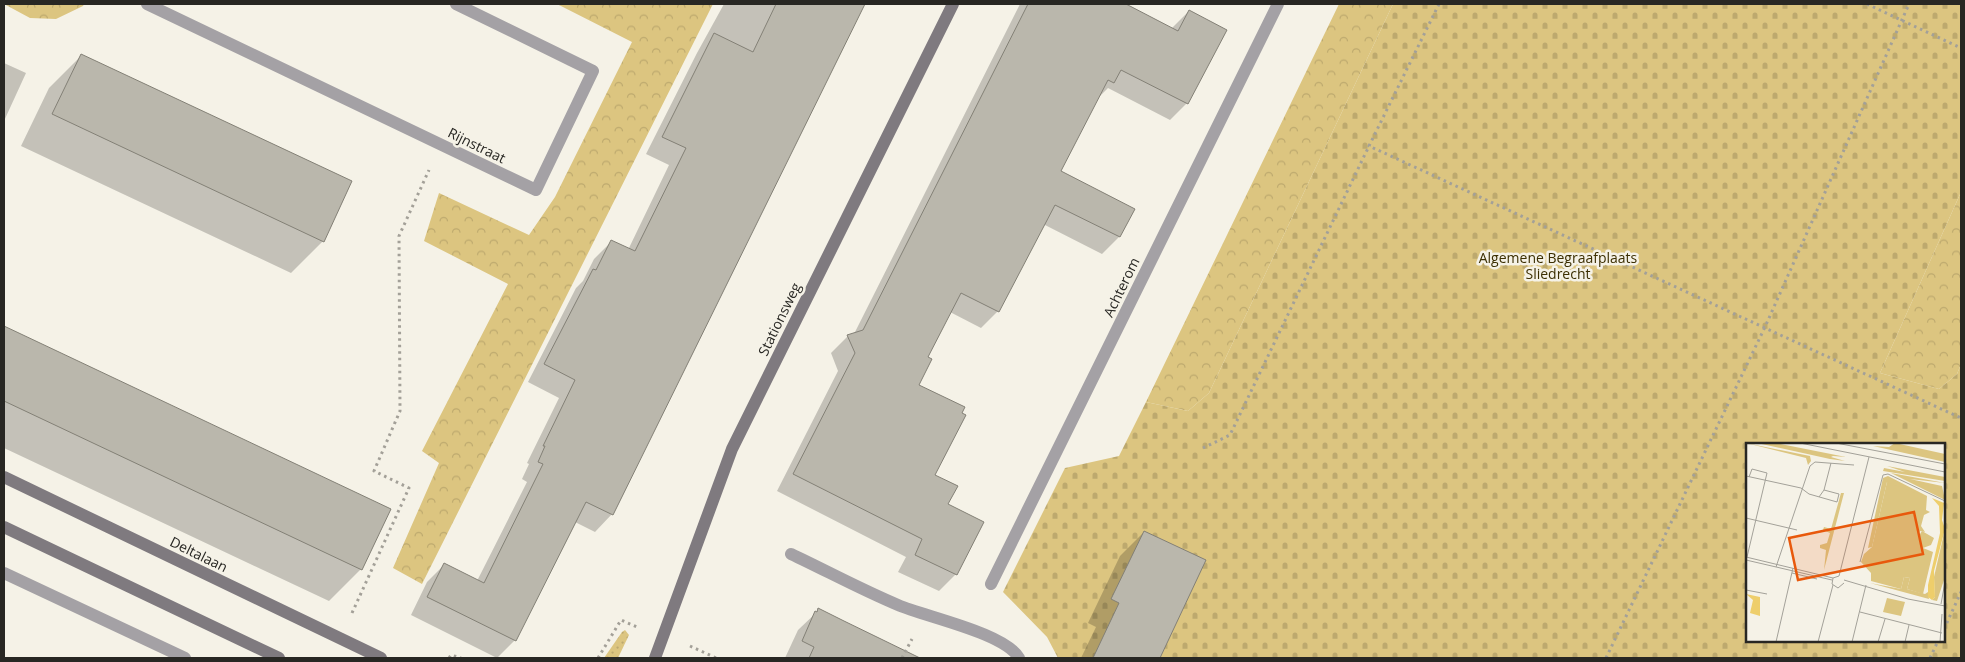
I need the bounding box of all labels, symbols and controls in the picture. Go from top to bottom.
street label: Rijnstraat [445,123,509,167]
park label: Algemene Begraafplaats Sliedrecht [1479,248,1638,283]
street label: Achterom [1098,254,1144,320]
street label: Stationsweg [753,279,805,359]
inset map [1746,443,1945,642]
street label: Deltalaan [167,532,231,576]

